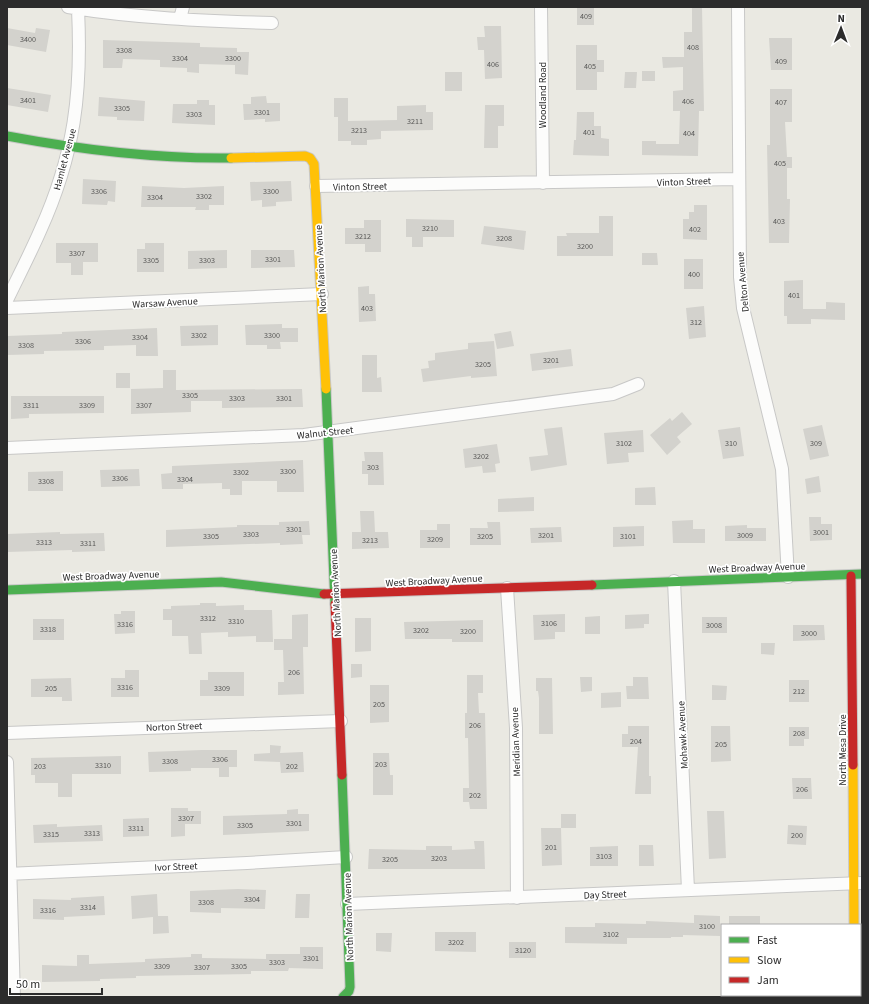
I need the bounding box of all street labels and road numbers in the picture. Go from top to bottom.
street label: Woodland Road [536,62,550,128]
street label: Hamlet Avenue [50,127,80,192]
street label: Vinton Street [657,174,712,190]
street label: Vinton Street [333,180,388,194]
street label: North Marion Avenue [312,225,330,313]
street label: Delton Avenue [733,251,753,313]
street label: Warsaw Avenue [132,294,198,312]
street label: Walnut Street [296,423,355,443]
street label: North Marion Avenue [327,549,345,637]
street label: West Broadway Avenue [708,559,806,577]
street label: West Broadway Avenue [62,567,160,585]
street label: West Broadway Avenue [385,571,483,591]
street label: Mohawk Avenue [674,701,692,769]
street label: Meridian Avenue [508,707,524,777]
street label: North Mesa Drive [836,714,850,786]
street label: Norton Street [146,719,203,735]
street label: Ivor Street [154,859,198,875]
street label: North Marion Avenue [340,873,358,961]
street label: Day Street [583,887,627,903]

